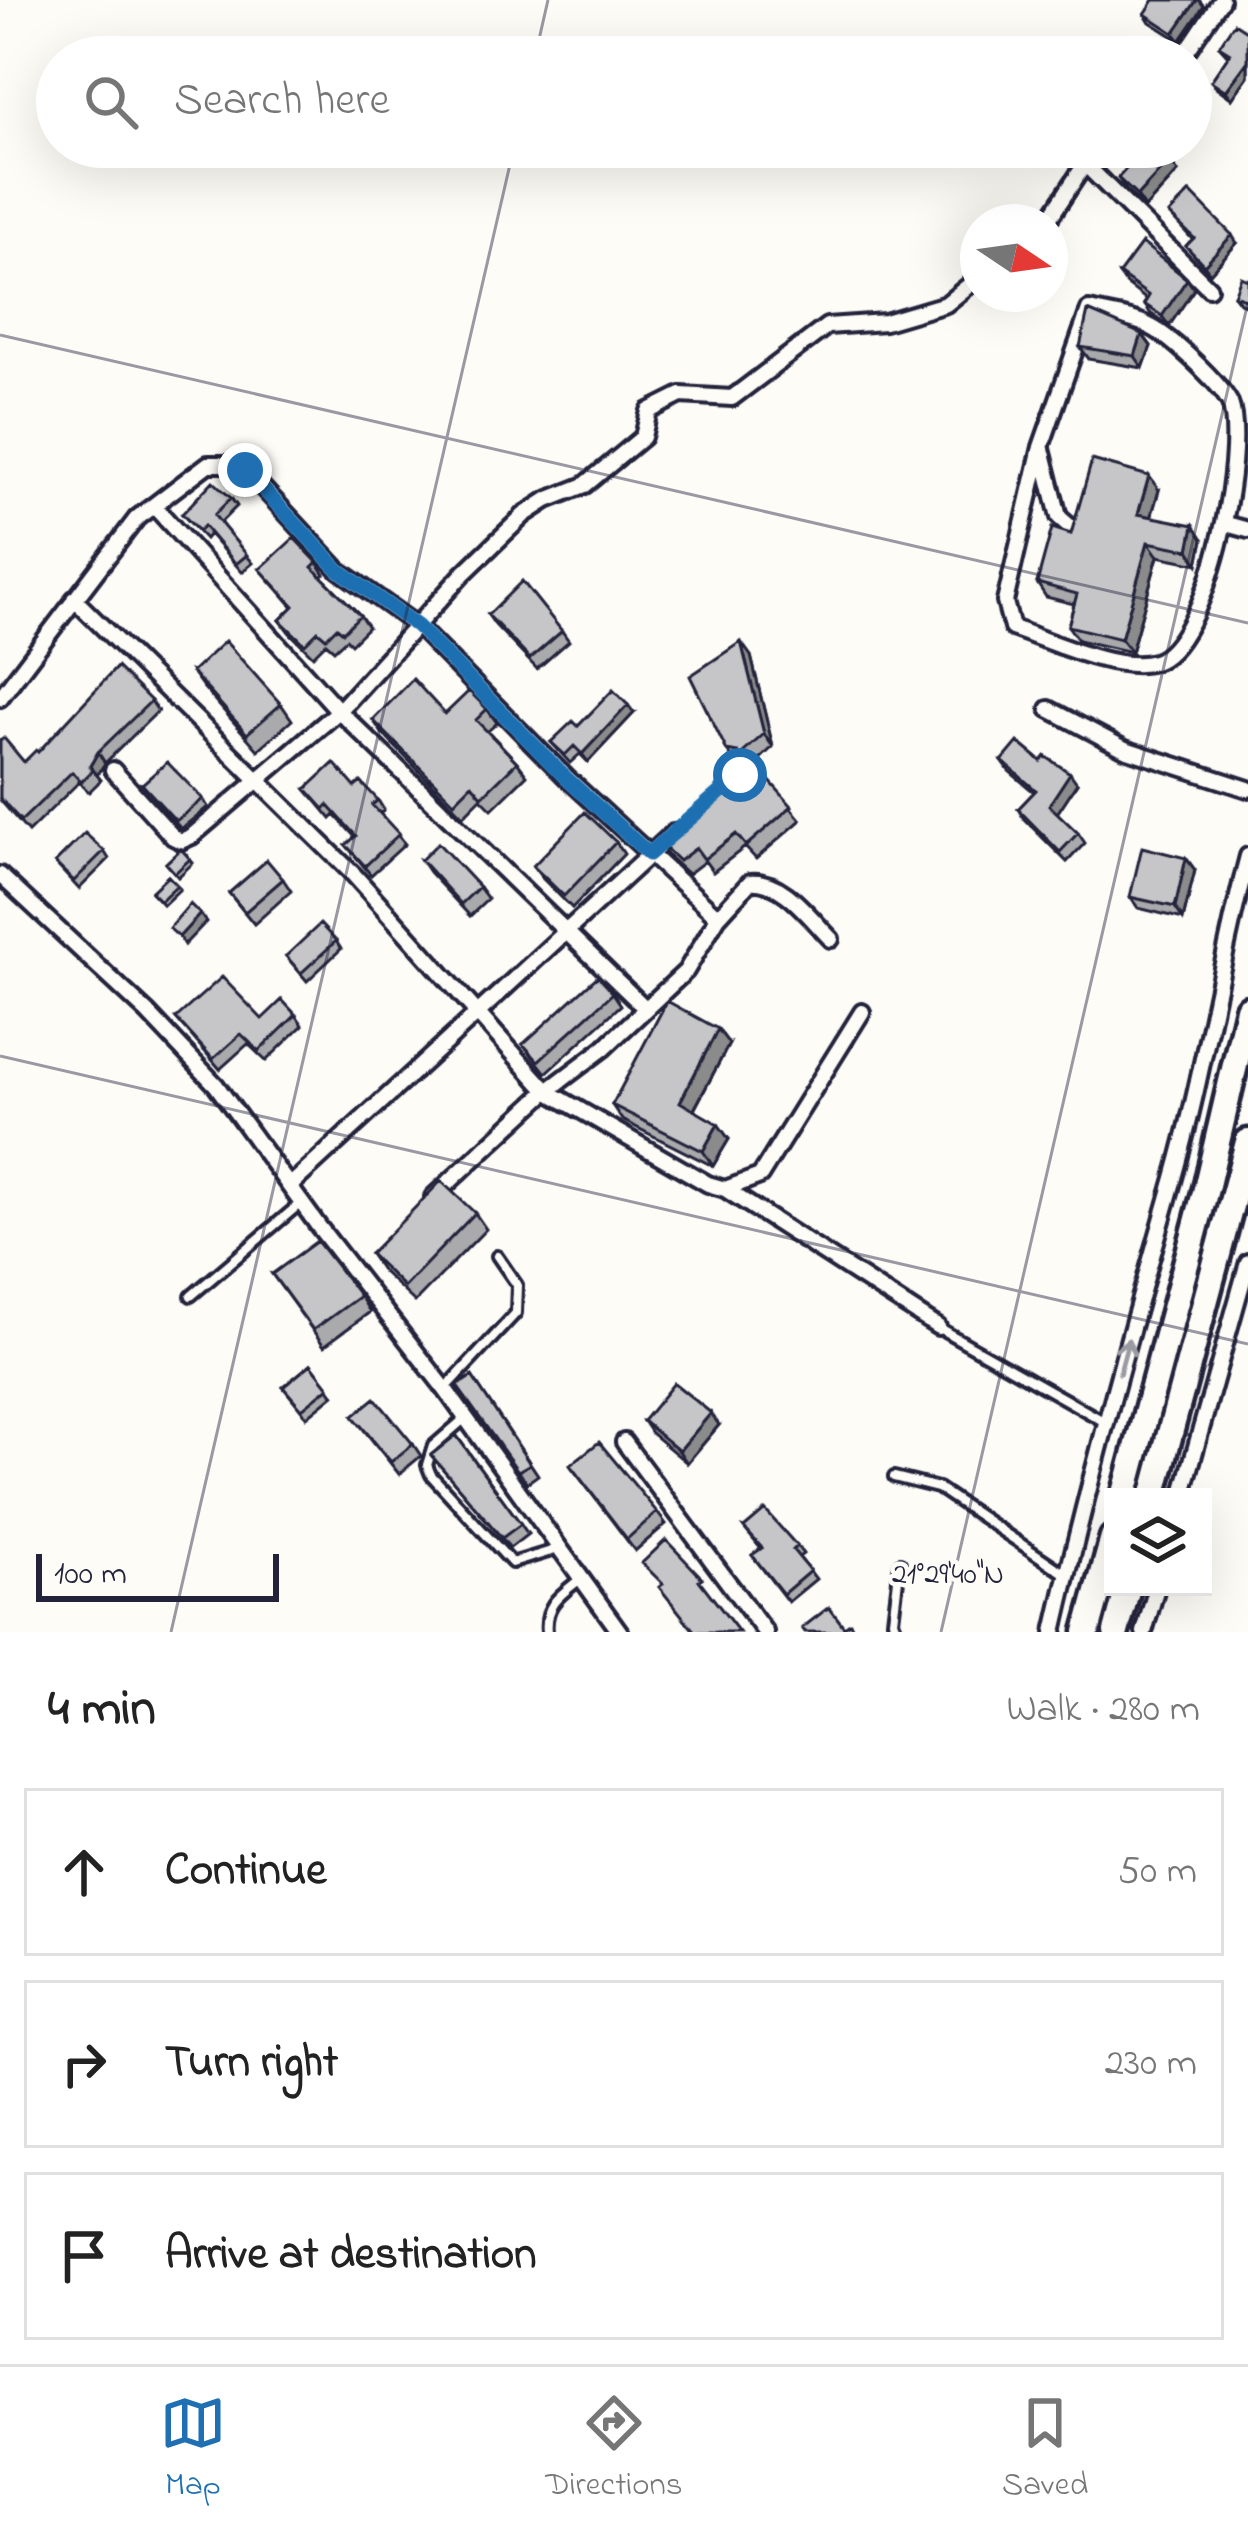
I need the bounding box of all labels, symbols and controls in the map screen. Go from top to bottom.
search box [36,36,1212,168]
icon: search [78,69,144,135]
text: Search here [174,69,390,135]
north arrow [960,204,1068,312]
route end [218,443,272,497]
route start [713,748,767,802]
one-way arrow [1114,1337,1136,1375]
map controls [1104,1488,1212,1596]
button: layers [1104,1488,1212,1596]
scale bar [36,1548,279,1601]
text: 100 m [54,1551,127,1599]
text: 21°29'40"N [892,1554,1004,1598]
text: 4 min [48,1673,156,1748]
text: Walk · 280 m [1006,1682,1200,1739]
icon: ahead [51,1839,117,1905]
text: Continue [165,1839,326,1905]
text: 50 m [1118,1844,1197,1901]
icon: right [51,2031,117,2097]
text: Turn right [165,2031,338,2097]
text: 230 m [1105,2036,1197,2093]
icon: arrive [51,2223,117,2289]
text: Arrive at destination [165,2223,536,2289]
tab: Map [160,2390,226,2510]
tab: Directions [545,2390,683,2510]
tab: Saved [1002,2390,1088,2510]

